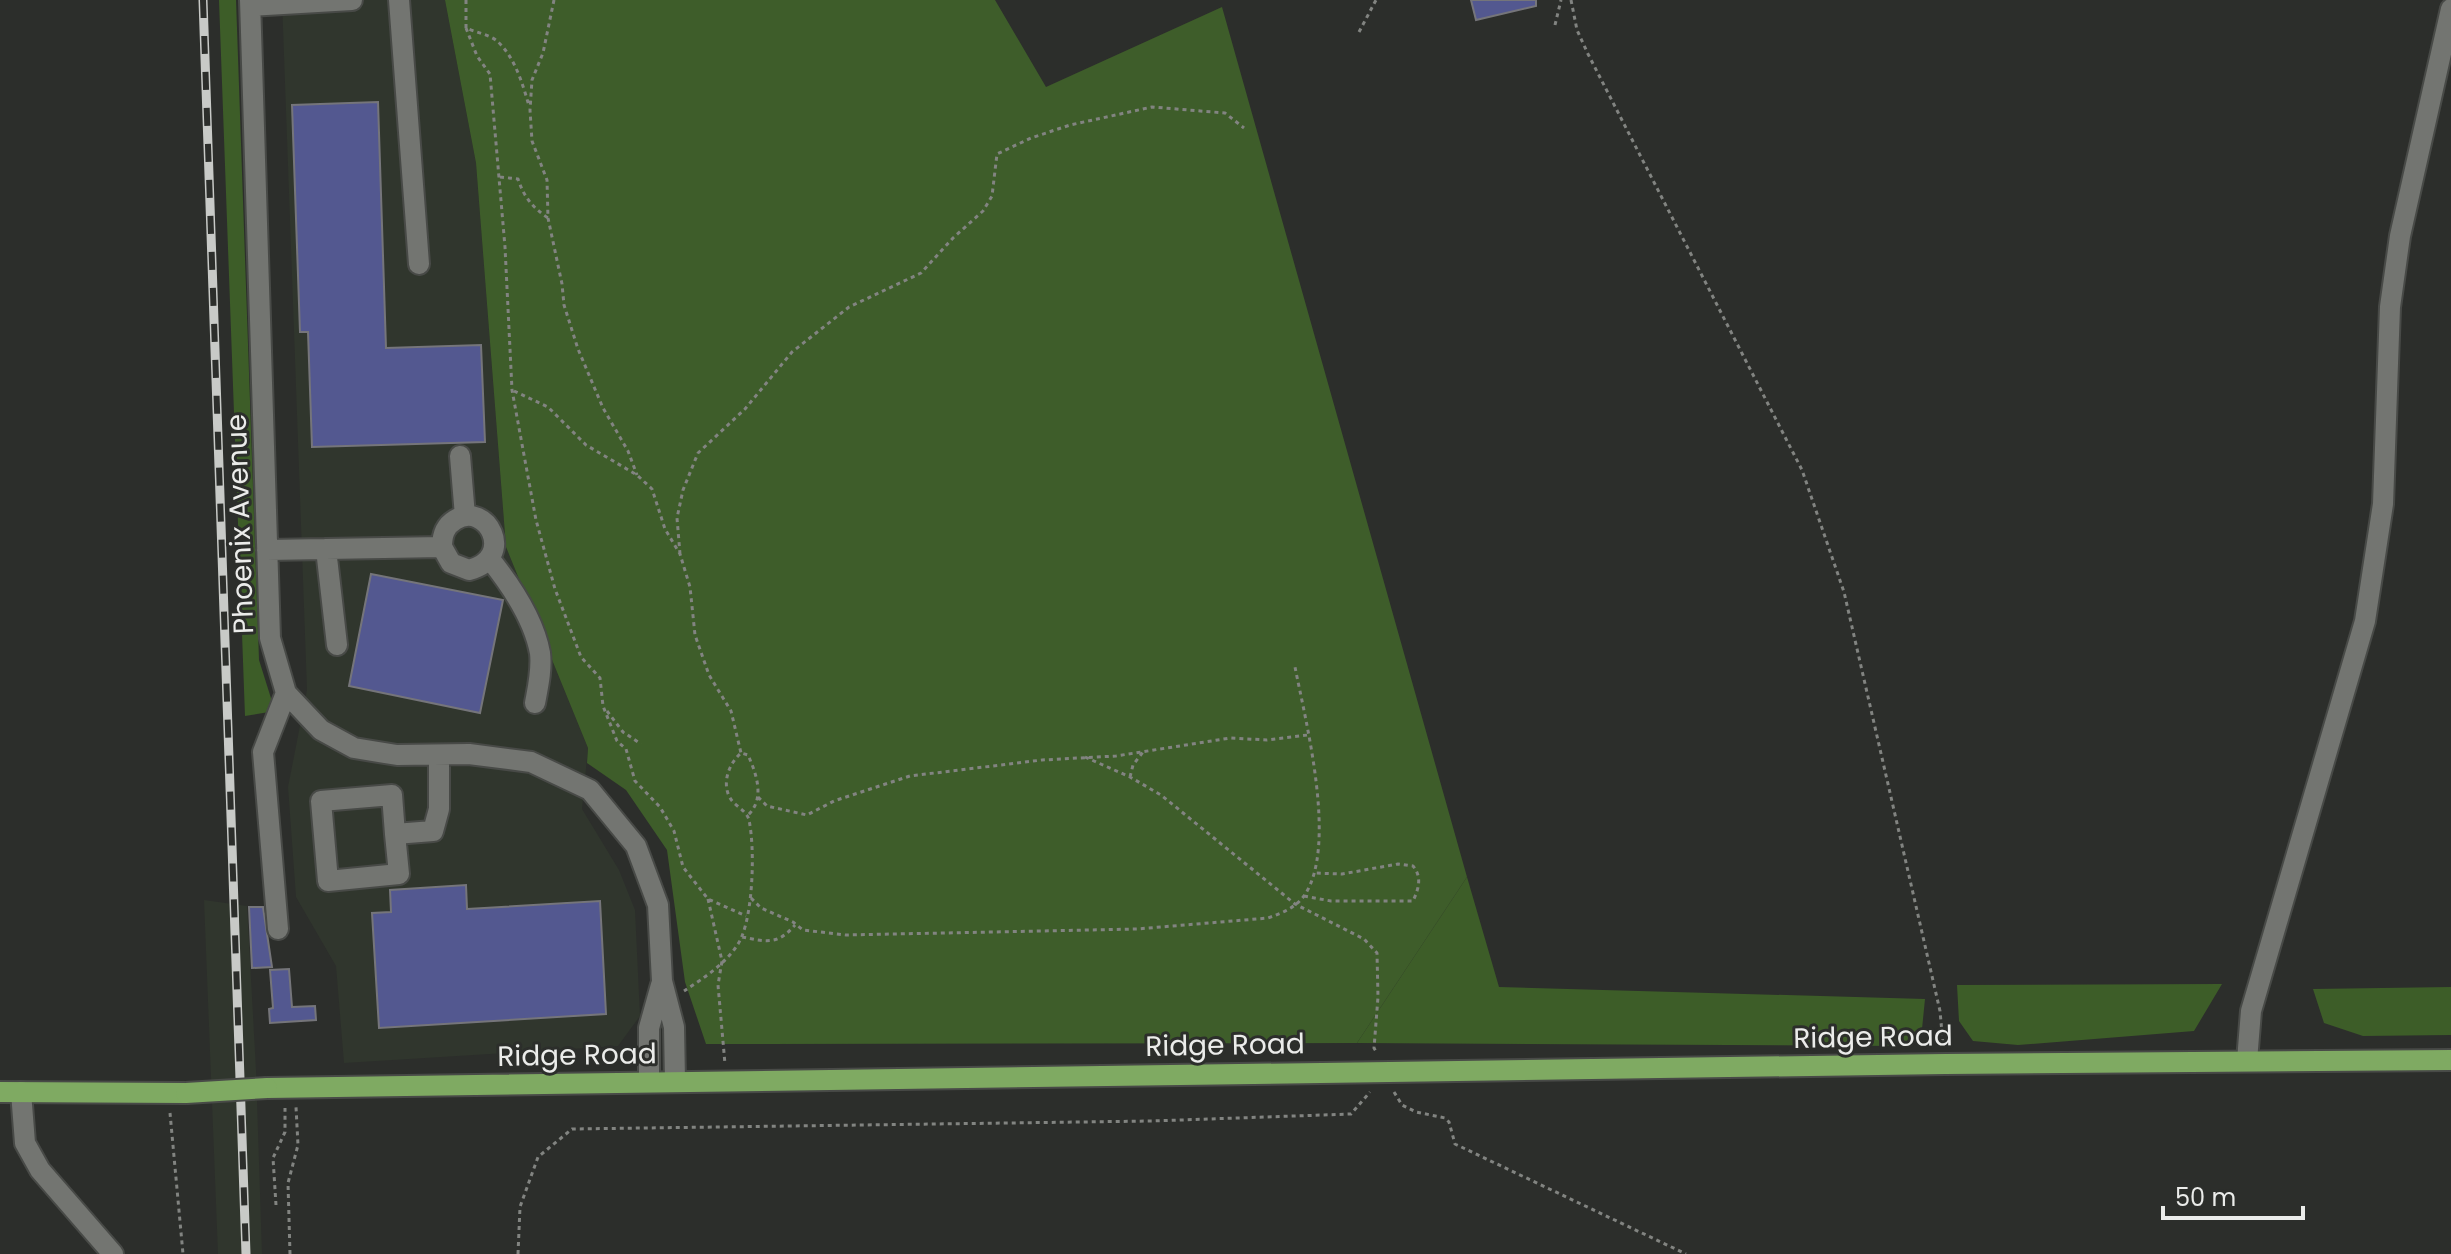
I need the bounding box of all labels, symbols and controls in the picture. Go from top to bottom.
street label: Phoenix Avenue [217,413,263,635]
street label: Ridge Road [1793,1016,1953,1058]
street label: Ridge Road [1145,1024,1305,1066]
street label: Ridge Road [497,1034,657,1076]
scale bar [2163,1170,2303,1220]
text: 50 m [2175,1181,2236,1214]

